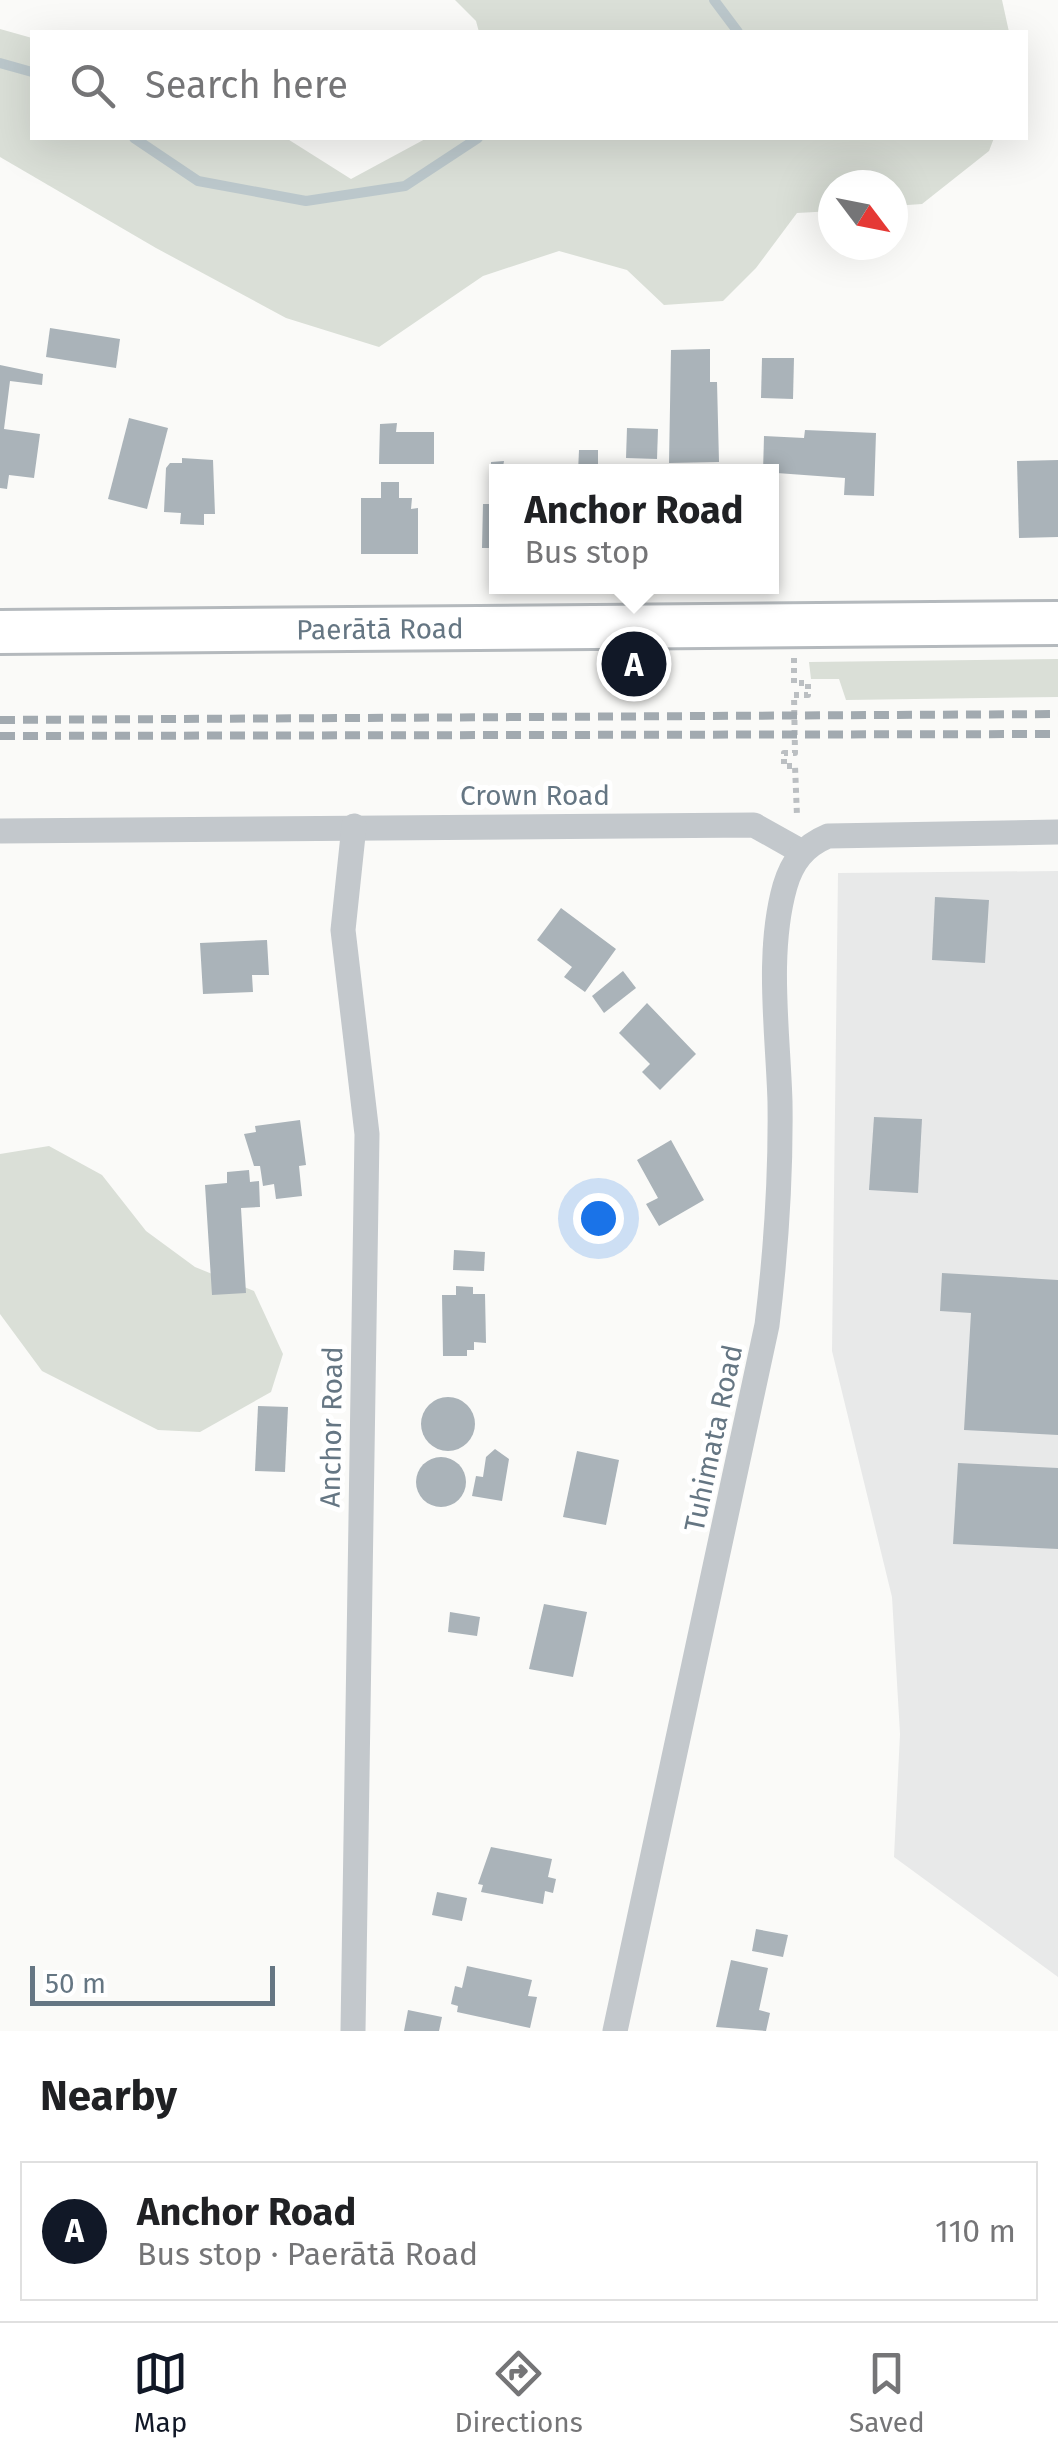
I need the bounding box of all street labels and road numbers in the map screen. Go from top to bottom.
street label: Paerātā Road [296,612,464,646]
street label: Crown Road [460,779,610,812]
street label: Tuhimata Road [678,1342,749,1535]
street label: Anchor Road [314,1346,349,1508]

